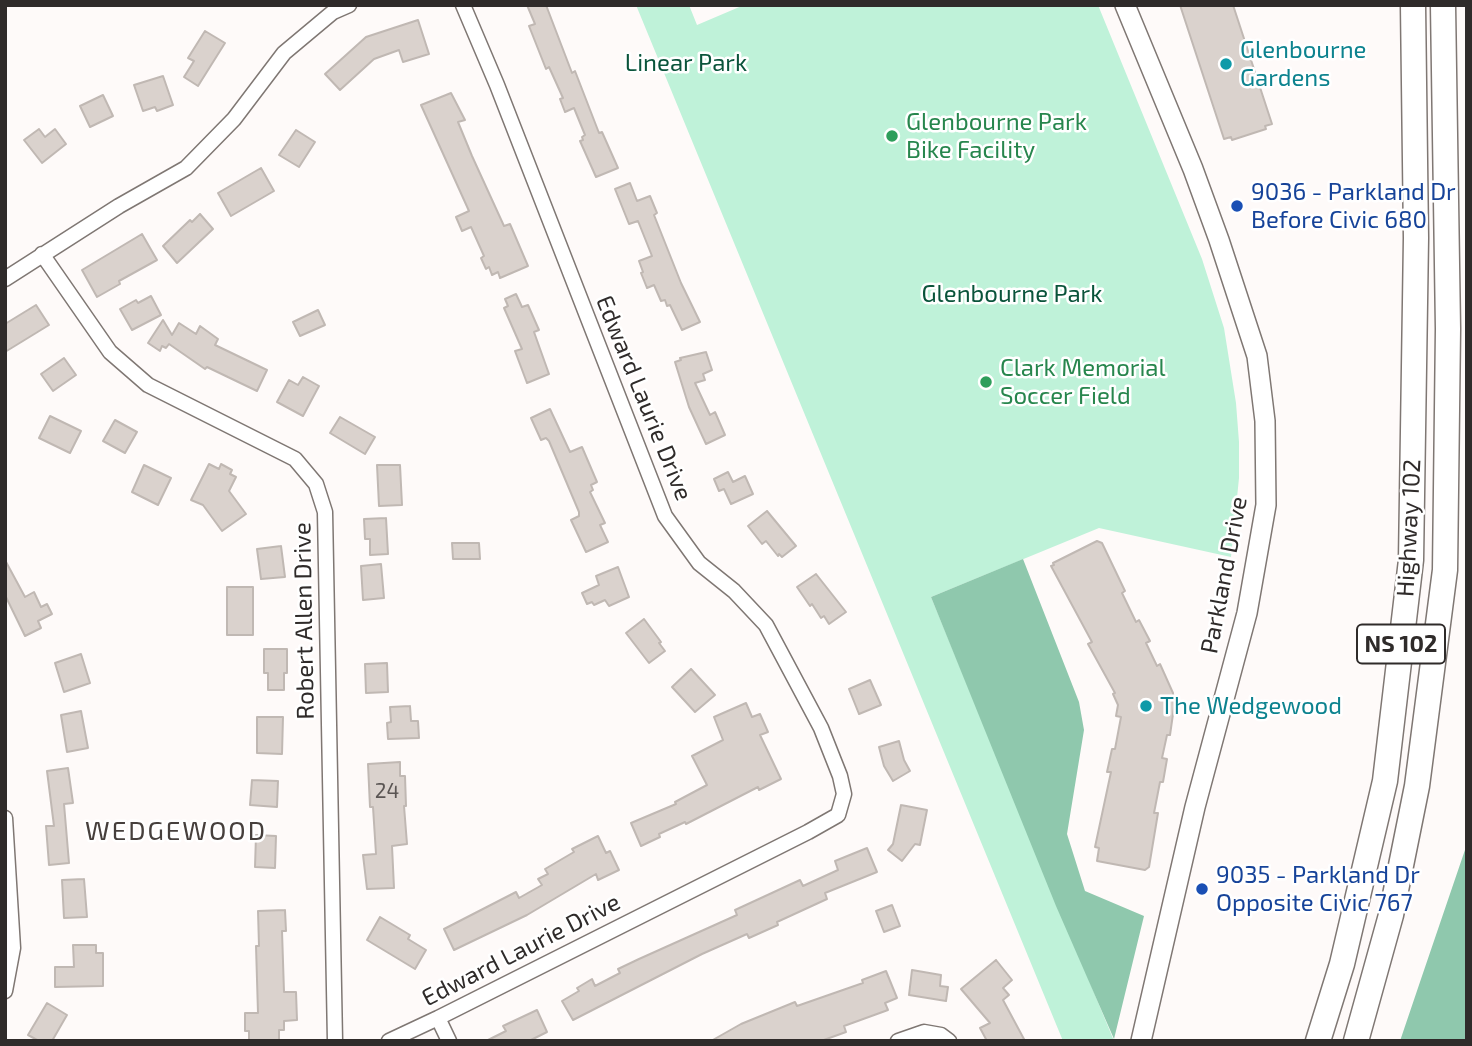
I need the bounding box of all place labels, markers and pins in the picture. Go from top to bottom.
place label: Glenbourne Gardens [1240,36,1366,92]
marker: Glenbourne Gardens [1218,56,1234,72]
place label: Glenbourne Park Bike Facility [906,108,1087,164]
marker: Glenbourne Park Bike Facility [884,128,900,144]
place label: 9036 - Parkland Dr Before Civic 680 [1251,178,1456,234]
marker: 9036 - Parkland Dr Before Civic 680 [1229,198,1245,214]
place label: Clark Memorial Soccer Field [1000,354,1166,410]
marker: Clark Memorial Soccer Field [978,374,994,390]
place label: The Wedgewood [1160,692,1342,720]
marker: The Wedgewood [1138,698,1154,714]
place label: 9035 - Parkland Dr Opposite Civic 767 [1216,861,1420,917]
marker: 9035 - Parkland Dr Opposite Civic 767 [1194,881,1210,897]

